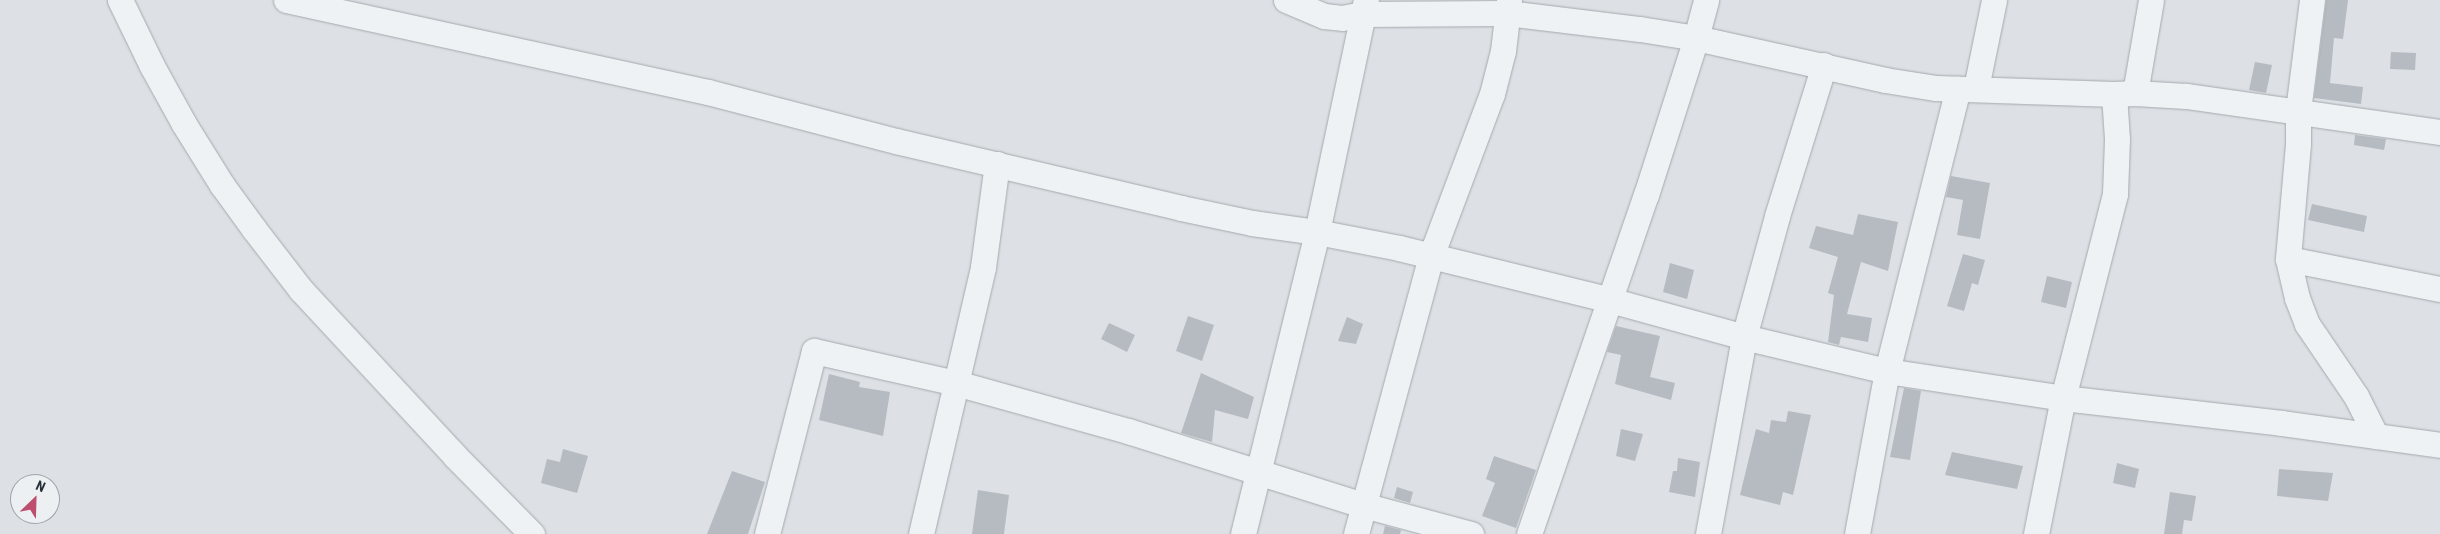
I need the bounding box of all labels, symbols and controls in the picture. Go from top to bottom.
north arrow [10,474,60,524]
text: N [34,477,48,495]

